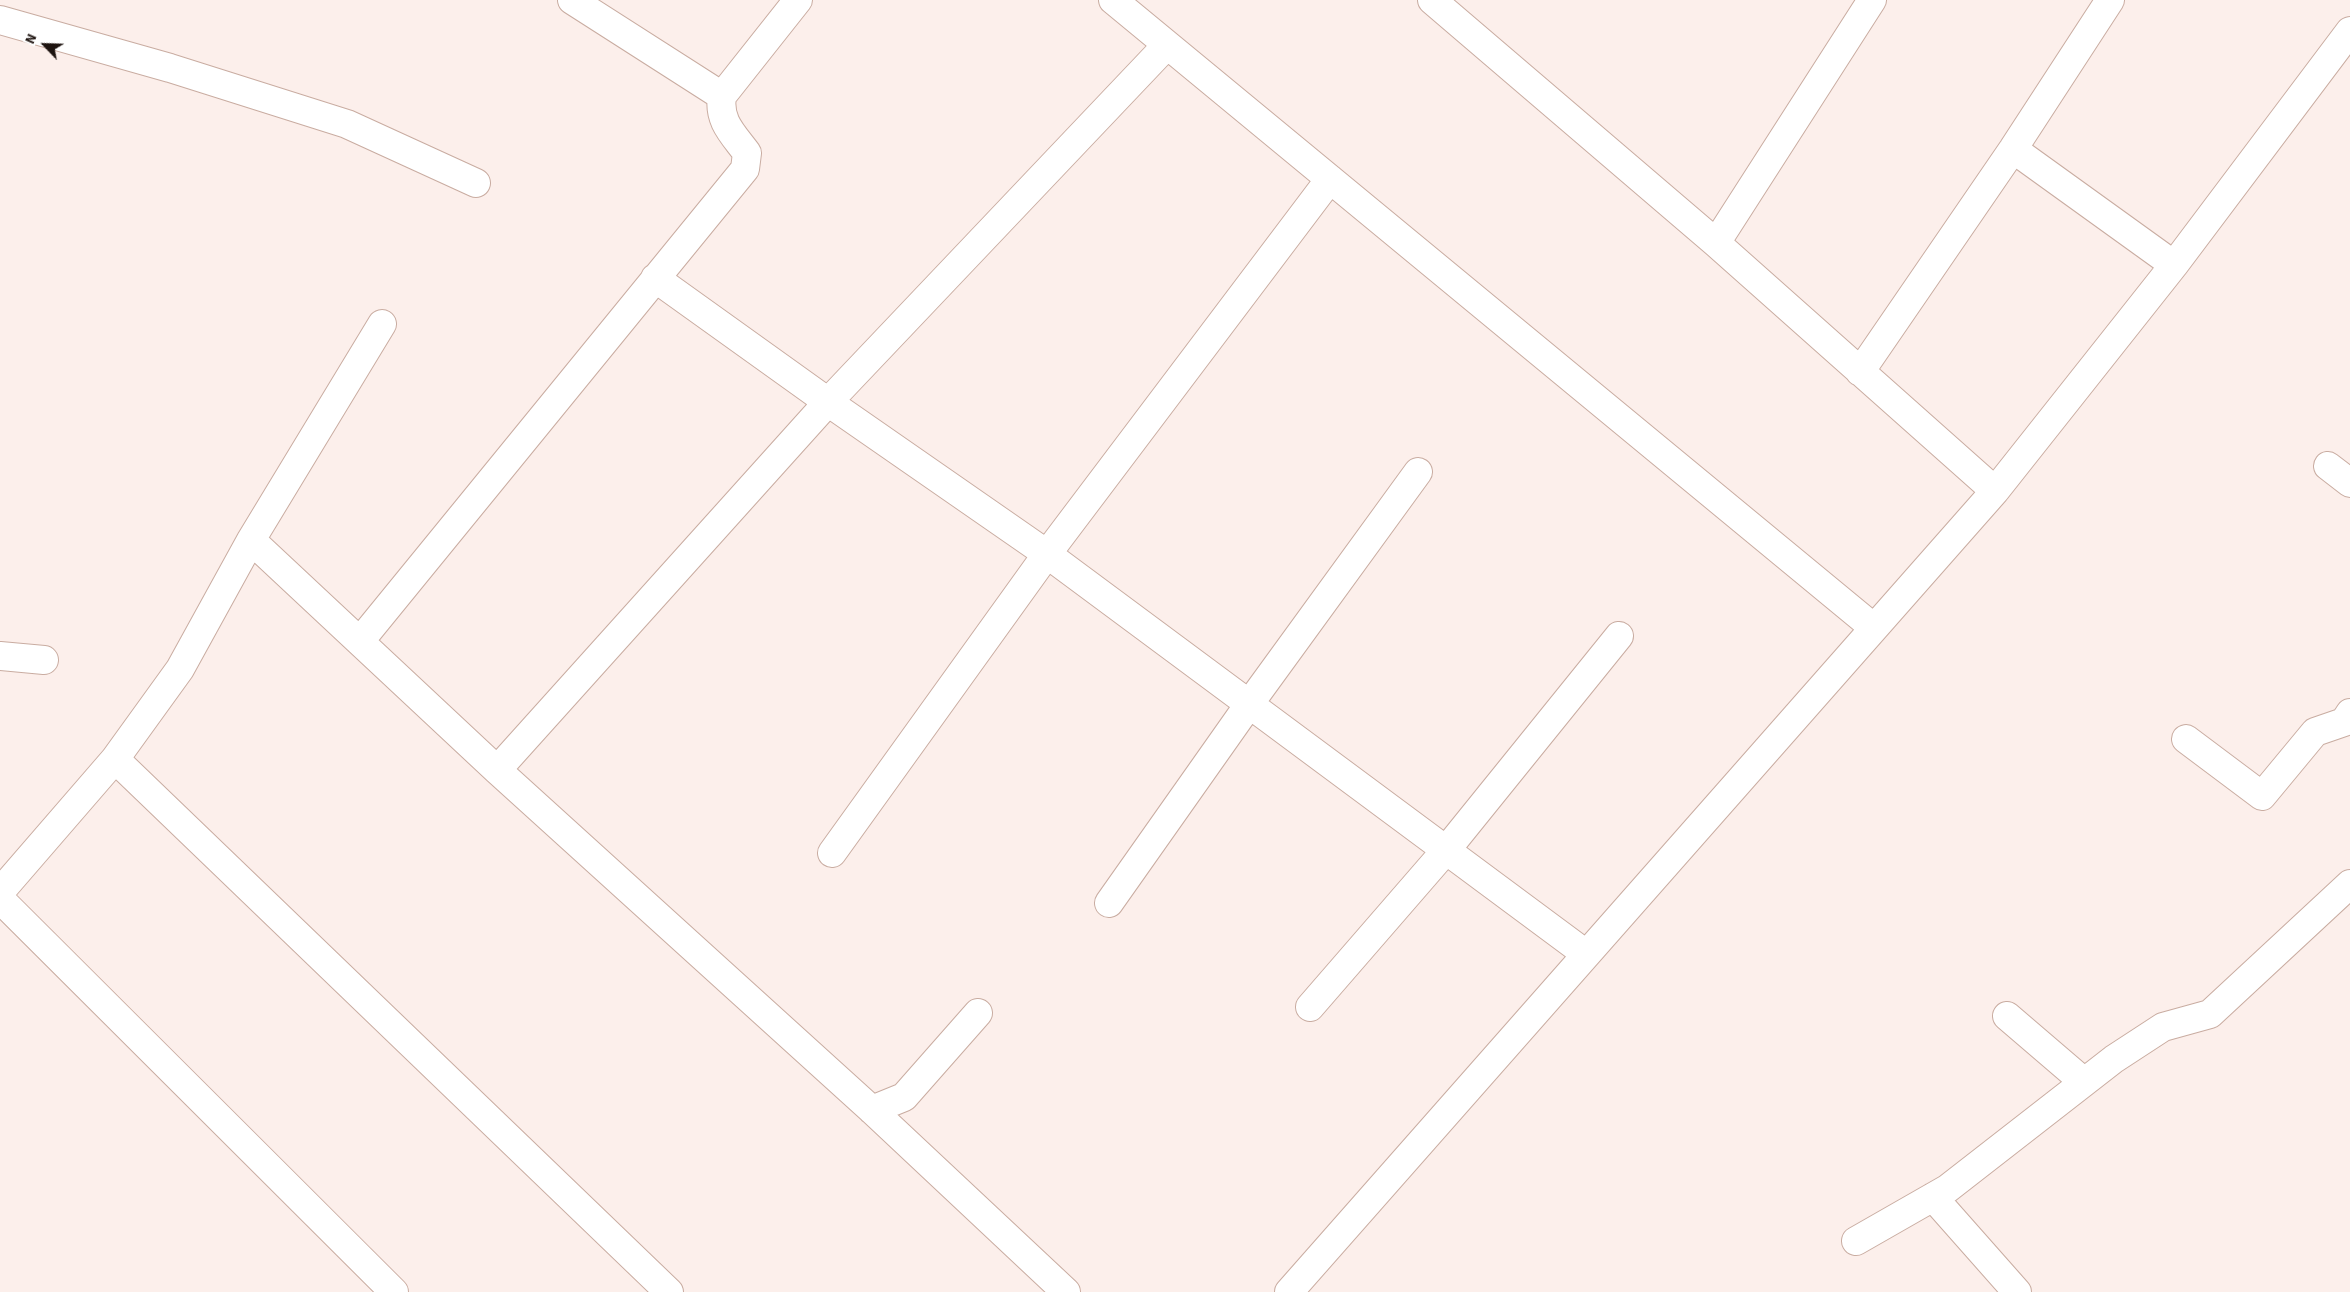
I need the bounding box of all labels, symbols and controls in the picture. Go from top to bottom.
north arrow [20,20,70,70]
text: N [20,31,42,47]

